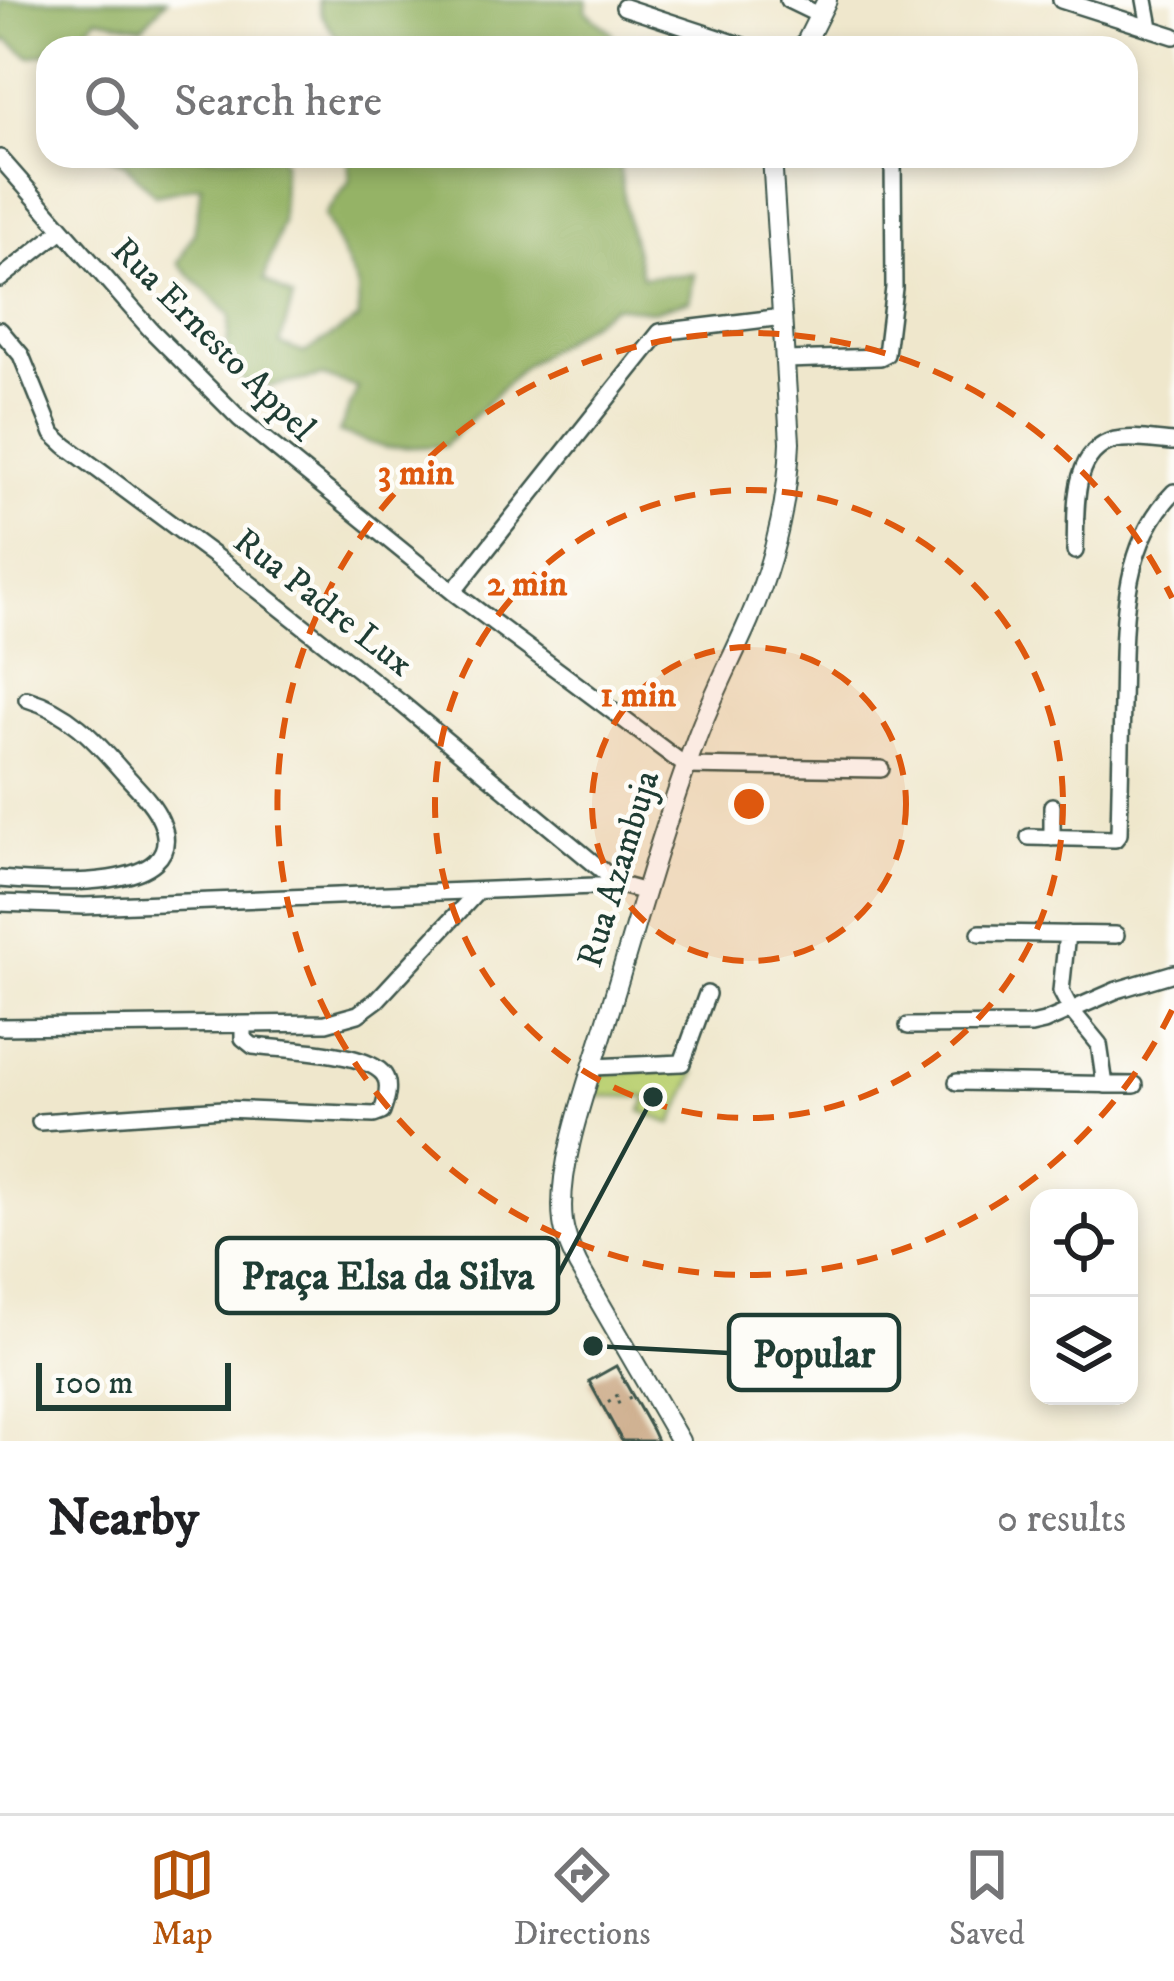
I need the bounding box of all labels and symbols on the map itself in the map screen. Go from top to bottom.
street label: Rua Ernesto Appel [101,228,325,452]
text: 3 min [378,451,454,496]
street label: Rua Padre Lux [224,519,422,687]
text: 2 min [487,562,567,607]
text: 1 min [600,673,676,718]
street label: Rua Azambuja [568,765,670,973]
centre of rings [728,783,770,825]
callout: Praça Elsa da Silva [217,1238,558,1313]
text: Praça Elsa da Silva [242,1253,535,1302]
callout: Popular [729,1315,899,1390]
text: Popular [753,1331,876,1380]
scale bar [36,1357,231,1410]

